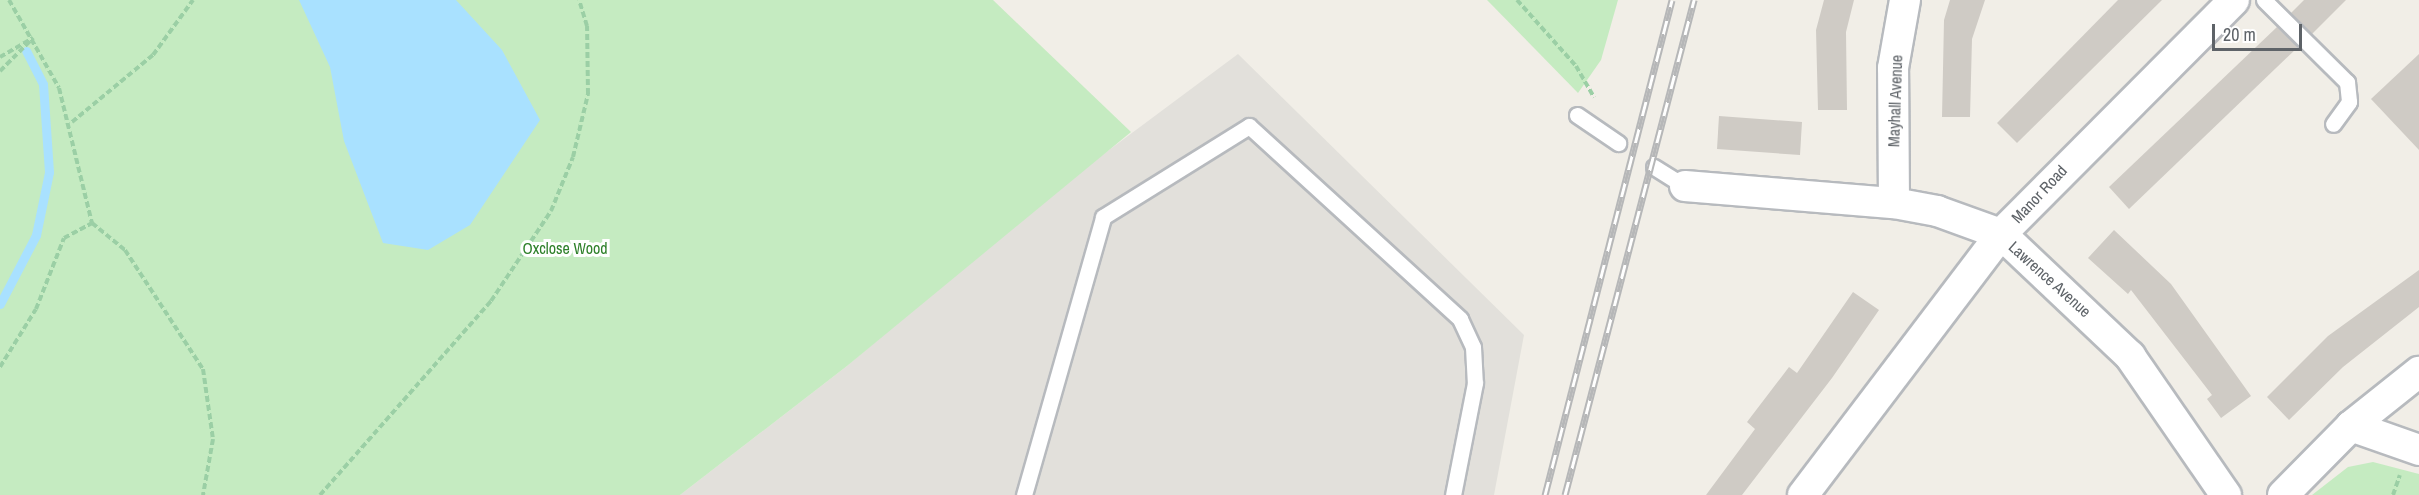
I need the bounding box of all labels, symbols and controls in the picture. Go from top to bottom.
scale bar [2215,12,2305,50]
text: 20 m [2223,22,2256,47]
street label: Mayhall Avenue [1884,54,1906,148]
street label: Manor Road [2007,161,2071,227]
street label: Lawrence Avenue [2005,237,2095,321]
park label: Oxclose Wood [522,238,608,258]

